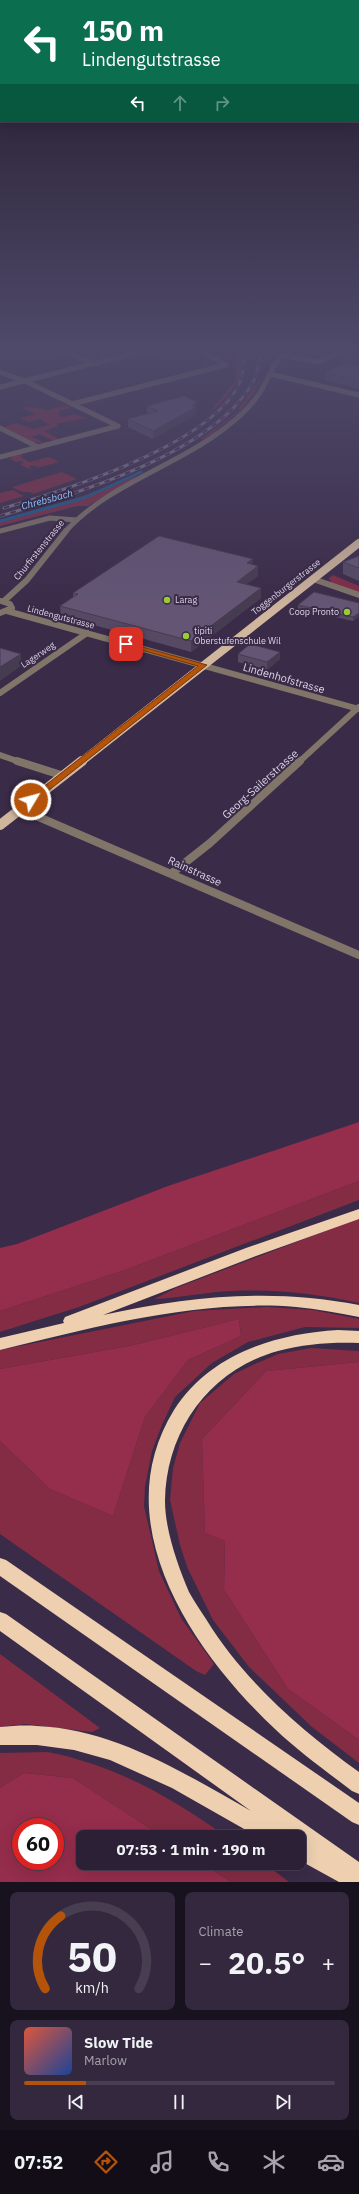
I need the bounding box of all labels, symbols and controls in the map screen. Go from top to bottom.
text: 150 m [82,12,164,49]
icon: left [16,16,68,68]
text: Lindengutstrasse [82,48,221,71]
icon: left [127,92,149,114]
icon: ahead [169,92,191,114]
icon: right [211,92,233,114]
water label: Chrebsbach [20,486,75,513]
street label: Churfirstenstrasse [11,517,66,582]
street label: Toggenburgerstrasse [249,556,322,617]
place label: Larag [175,594,197,605]
marker: Larag [162,595,172,605]
street label: Lindengutstrasse [26,602,96,631]
place label: Coop Pronto [289,606,339,617]
marker: Coop Pronto [342,607,352,617]
place label: tipiti Oberstufenschule Wil [194,625,281,646]
pin [109,627,143,661]
marker: tipiti Oberstufenschule Wil [181,631,191,641]
icon: arrive [115,633,137,655]
street label: Lagerweg [19,639,57,670]
street label: Lindenhofstrasse [241,660,327,696]
street label: Georg-Sailerstrasse [219,746,301,822]
position arrow [10,779,52,821]
street label: Rainstrasse [166,853,224,889]
speed limit sign: 60 [12,1818,64,1870]
text: 07:53 · 1 min · 190 m [117,1840,265,1859]
text: Climate [199,1923,243,1940]
text: 50 [67,1929,117,1983]
text: 20.5° [228,1943,305,1982]
text: − [199,1948,212,1977]
text: + [322,1948,335,1977]
text: km/h [75,1978,109,1997]
text: Slow Tide [84,2033,153,2052]
text: Marlow [84,2052,127,2069]
icon: previous [65,2091,87,2113]
icon: pause [168,2091,190,2113]
icon: next [272,2091,294,2113]
icon: directions [92,2148,120,2176]
icon: music [148,2148,176,2176]
icon: phone [204,2148,232,2176]
icon: climate [260,2148,288,2176]
icon: car [317,2148,345,2176]
text: 07:52 [14,2151,63,2174]

